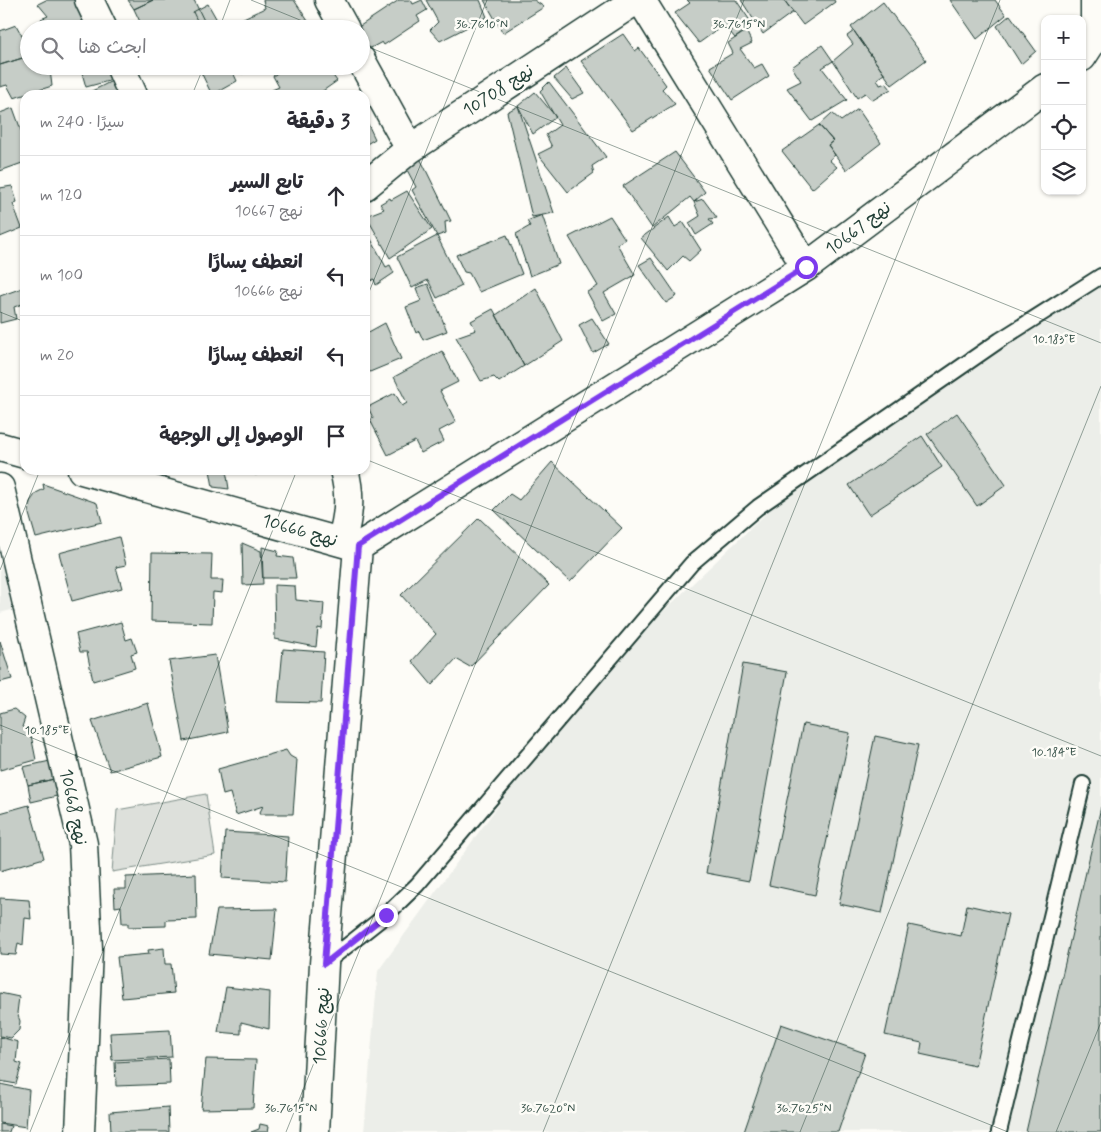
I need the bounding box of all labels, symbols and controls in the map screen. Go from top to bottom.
map controls [1041,15,1086,195]
button: + [1041,15,1086,60]
text: 36.7610°N [456,17,508,33]
text: 36.7615°N [713,17,765,33]
search box [20,20,370,75]
icon: search [38,34,66,62]
text: ابحث هنا [78,35,147,60]
street label: نهج 10708 [458,59,539,123]
button: − [1041,60,1086,105]
button: locate [1041,105,1086,150]
text: 3 دقيقة [286,108,350,136]
text: سيرًا · 240 m [40,112,124,133]
button: layers [1041,150,1086,195]
text: تابع السير [230,170,303,195]
icon: ahead [322,182,350,210]
text: 120 m [40,185,82,206]
street label: نهج 10667 [821,196,896,261]
text: نهج 10667 [235,201,303,222]
text: انعطف يسارًا [208,250,303,275]
route start [795,256,818,279]
icon: left [322,262,350,290]
text: 100 m [40,265,83,286]
text: نهج 10666 [234,281,303,302]
text: 10.183°E [1033,332,1075,348]
icon: left [322,342,350,370]
text: انعطف يسارًا [208,343,303,368]
text: 20 m [40,345,74,366]
icon: arrive [322,422,350,450]
text: الوصول إلى الوجهة [159,423,303,448]
street label: نهج 10666 [259,509,340,553]
text: 10.185°E [25,723,69,739]
text: 10.184°E [1031,745,1077,761]
street label: نهج 10668 [53,767,93,848]
route end [375,904,398,927]
street label: نهج 10666 [308,987,336,1065]
text: 36.7615°N [265,1101,317,1117]
text: 36.7620°N [521,1101,575,1117]
text: 36.7625°N [776,1101,832,1117]

